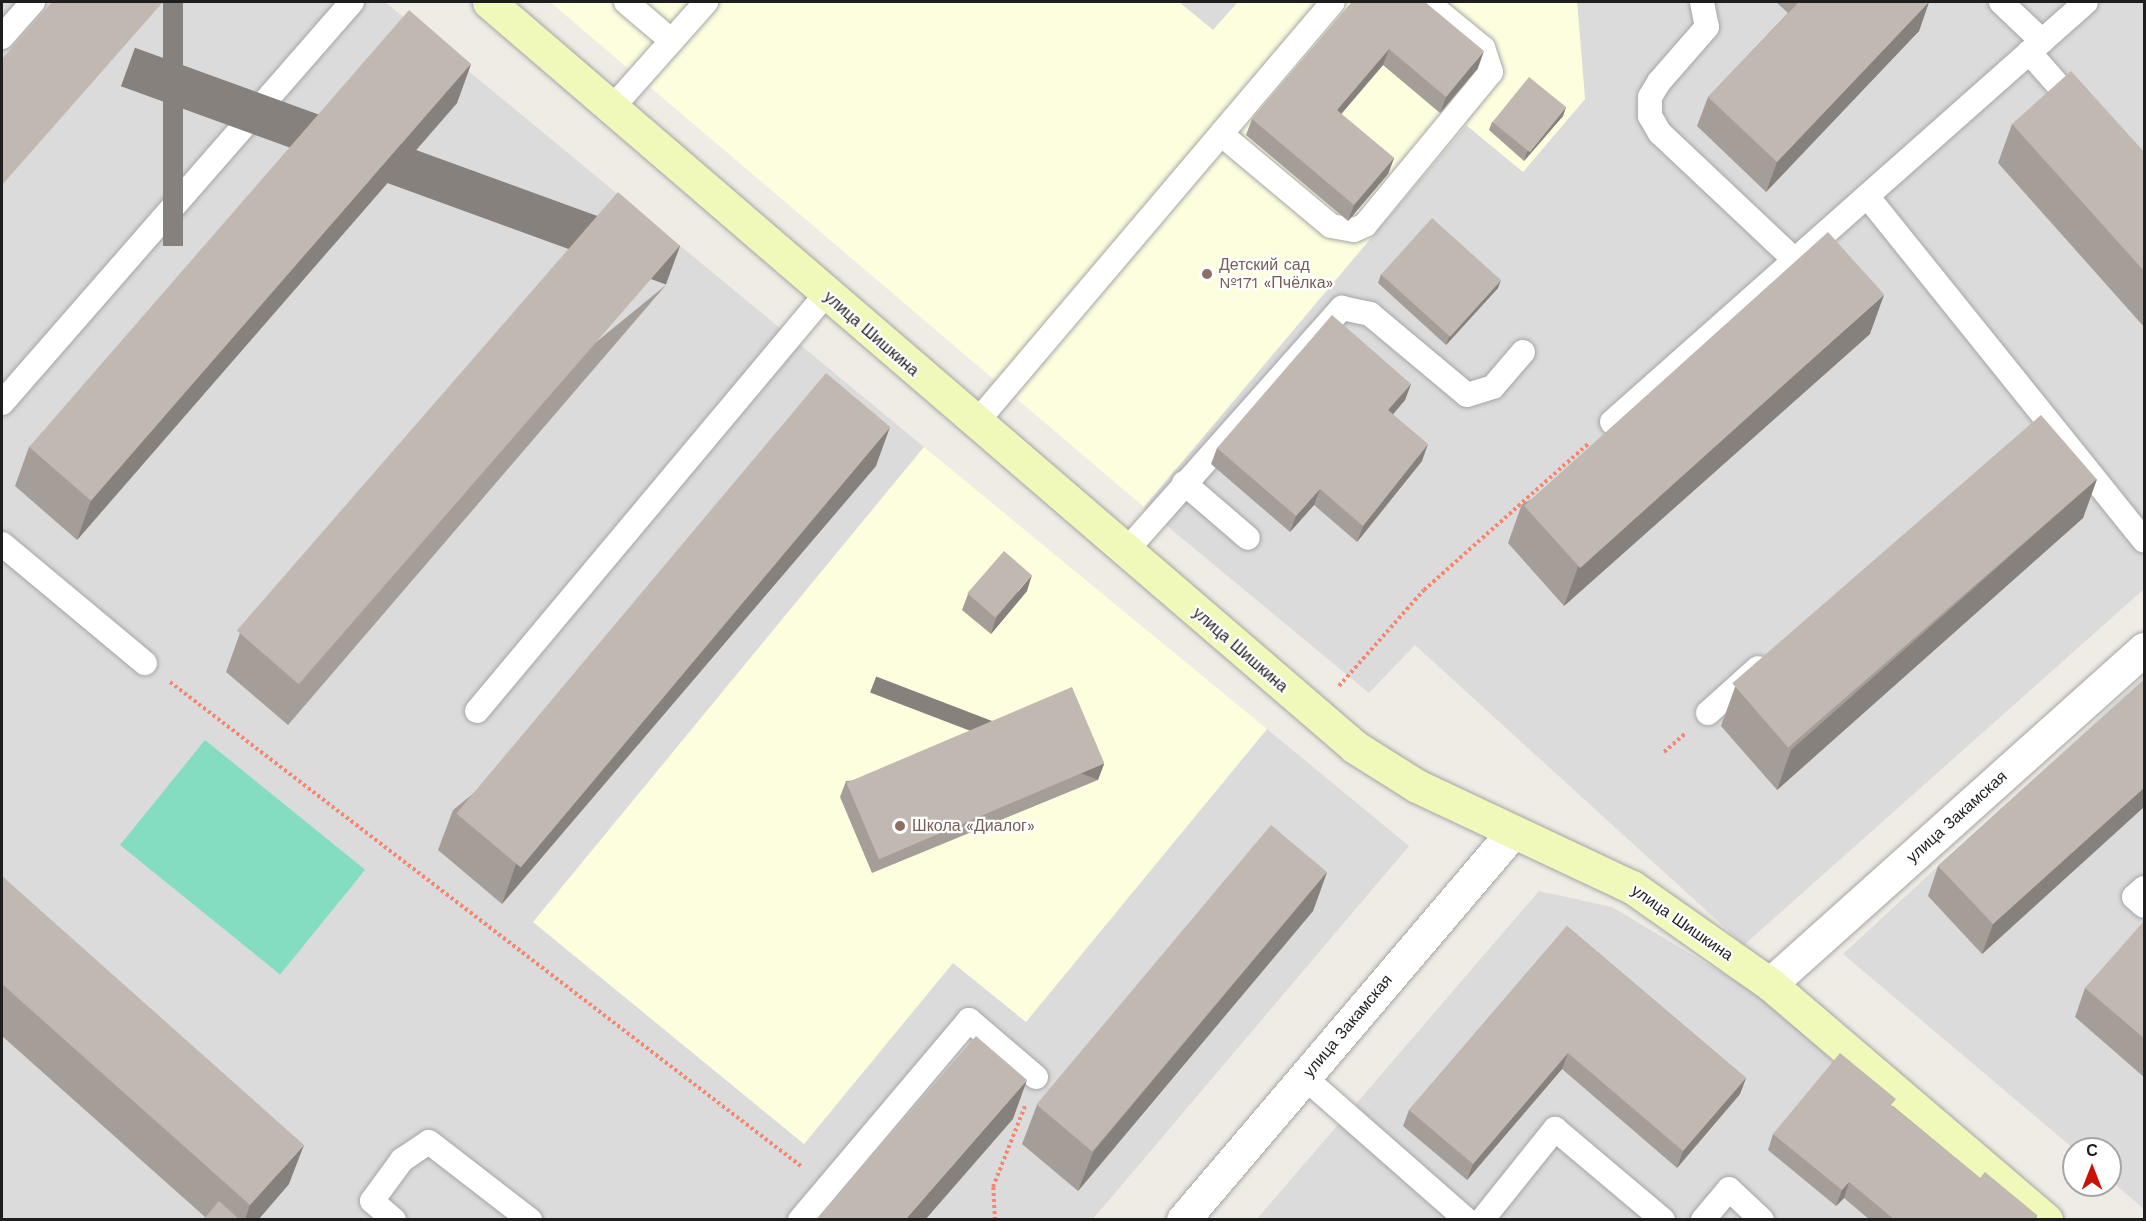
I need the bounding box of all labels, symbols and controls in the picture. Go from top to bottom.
place label: Детский сад №171 «Пчёлка» [1219,255,1334,293]
marker: Детский сад №171 «Пчёлка» [1200,267,1214,281]
street label: улица Шишкина [820,288,922,380]
street label: улица Шишкина [1189,604,1291,696]
street label: улица Закамская [1903,767,2011,867]
place label: Школа «Диалог» [912,816,1035,836]
marker: Школа «Диалог» [893,819,907,833]
street label: улица Шишкина [1628,881,1736,965]
street label: улица Закамская [1299,971,1397,1081]
north arrow [2062,1137,2122,1197]
text: С [2086,1141,2098,1160]

